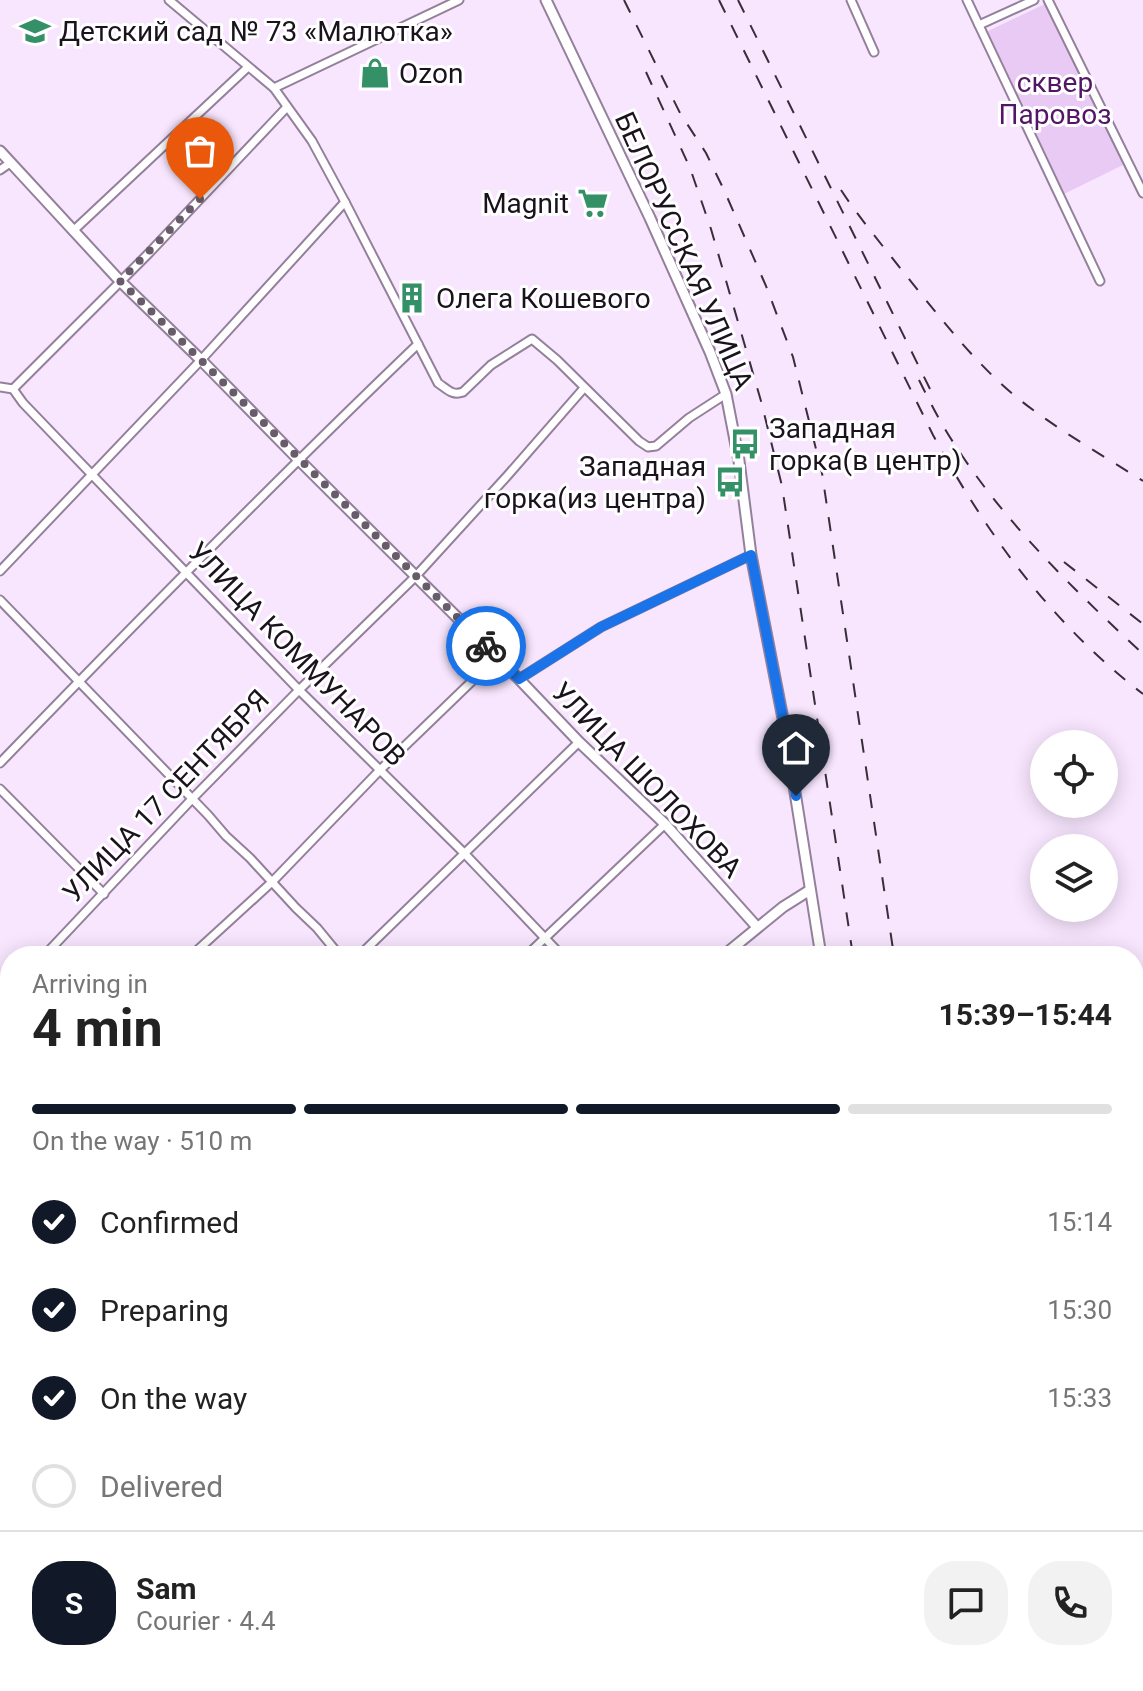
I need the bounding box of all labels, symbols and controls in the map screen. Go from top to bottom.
school or university icon: Детский сад № 73 «Малютка» [18,14,52,48]
place label: Детский сад № 73 «Малютка» [59,15,453,48]
shop icon: Ozon [358,56,392,90]
place label: Ozon [399,57,463,90]
park label: сквер Паровоз [998,66,1112,131]
street label: БЕЛОРУССКАЯ УЛИЦА [608,107,760,395]
pin [166,117,234,199]
icon: bag [178,129,222,173]
supermarket icon: Magnit [576,186,610,220]
place label: Magnit [482,187,569,220]
building icon: Олега Кошевого [395,281,429,315]
place label: Олега Кошевого [436,282,651,315]
place label: Западная горка(в центр) [769,412,962,477]
bus stop icon: Западная горка(в центр) [728,427,762,461]
place label: Западная горка(из центра) [484,450,706,515]
bus stop icon: Западная горка(из центра) [713,465,747,499]
street label: УЛИЦА КОММУНАРОВ [181,535,413,773]
courier [446,606,526,686]
icon: bike [464,624,508,668]
street label: УЛИЦА ШОЛОХОВА [545,675,749,885]
street label: УЛИЦА 17 СЕНТЯБРЯ [56,683,276,909]
pin [762,714,830,796]
icon: home [774,726,818,770]
map controls [1030,730,1118,922]
button: locate [1030,730,1118,818]
button: layers [1030,834,1118,922]
text: Arriving in [32,969,148,999]
text: 15:39–15:44 [938,997,1112,1032]
text: 4 min [32,998,163,1059]
text: On the way · 510 m [32,1126,252,1156]
icon: check [32,1200,76,1244]
text: Confirmed [100,1205,239,1240]
text: 15:14 [1047,1207,1112,1237]
icon: check [32,1288,76,1332]
text: Preparing [100,1293,229,1328]
text: 15:30 [1047,1295,1112,1325]
icon: check [32,1376,76,1420]
text: On the way [100,1381,247,1416]
text: 15:33 [1047,1383,1112,1413]
text: Delivered [100,1469,223,1504]
button: chat [924,1561,1008,1645]
button: phone [1028,1561,1112,1645]
text: Sam [136,1571,197,1606]
text: S [65,1586,83,1621]
text: Courier · 4.4 [136,1606,276,1636]

